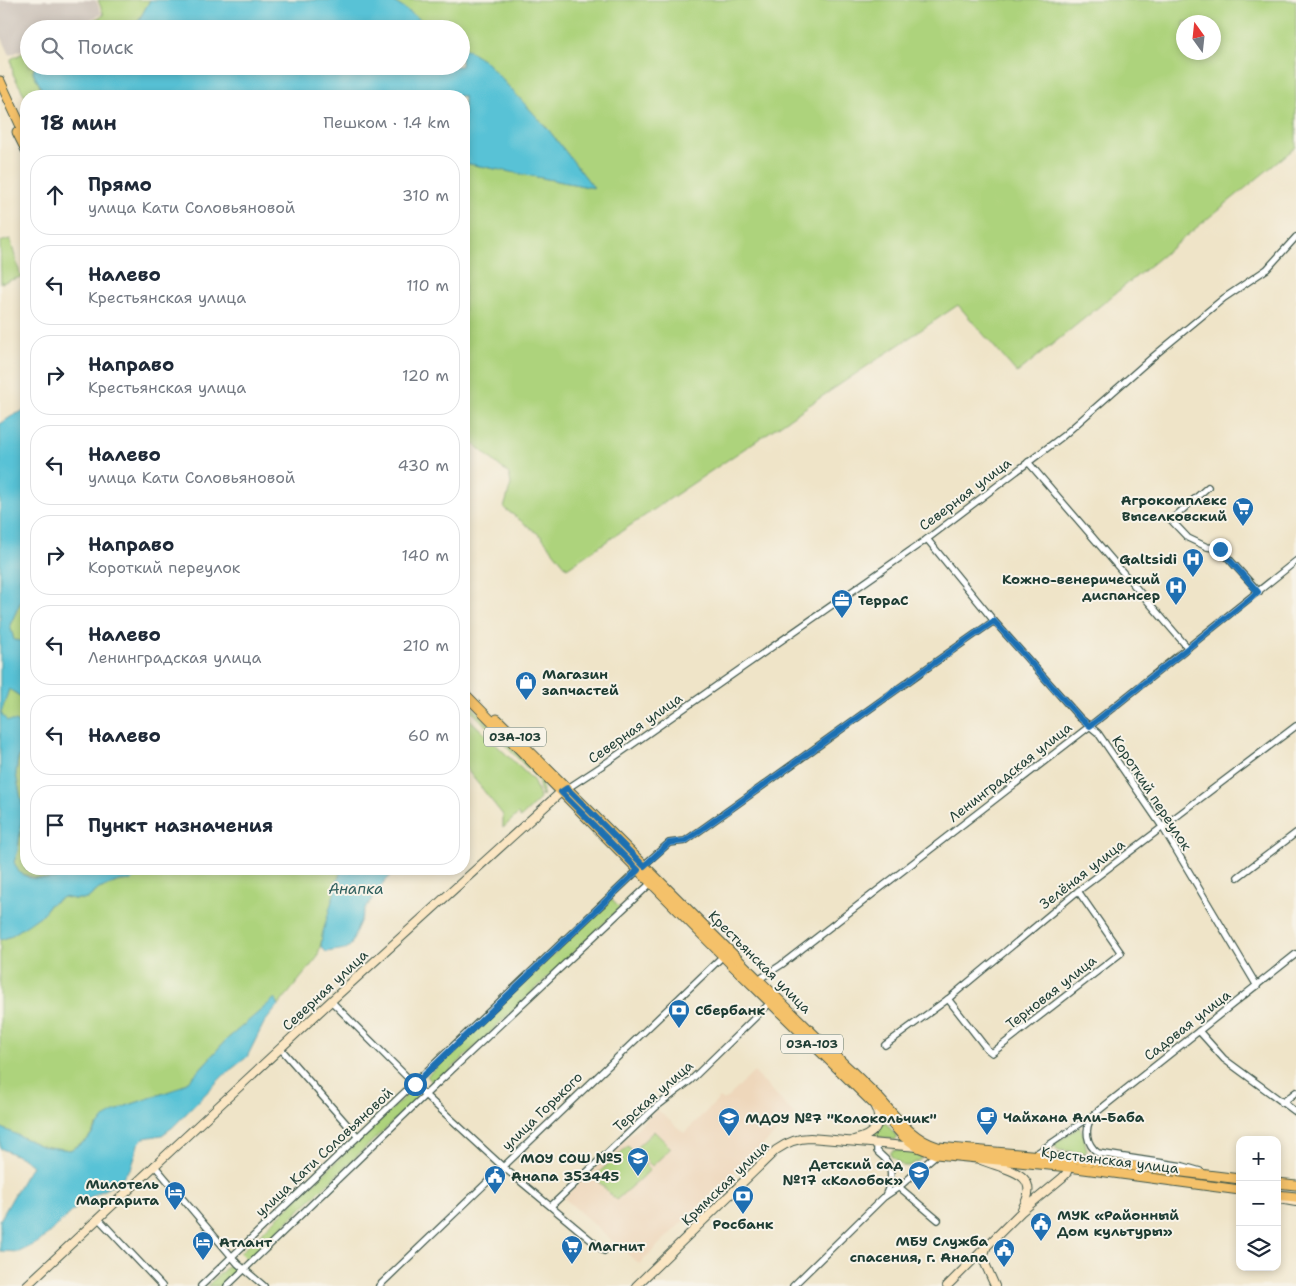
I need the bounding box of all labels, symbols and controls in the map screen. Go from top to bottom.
north arrow [1176,15,1221,60]
search box [20,20,470,75]
icon: search [38,34,66,62]
text: Поиск [78,35,133,60]
text: 18 мин [40,109,117,137]
text: Пешком · 1.4 km [323,112,450,133]
text: Прямо [88,172,152,197]
icon: ahead [41,181,69,209]
text: 310 m [402,185,449,206]
text: улица Кати Соловьяновой [88,197,295,218]
text: Налево [88,262,161,287]
icon: left [41,271,69,299]
text: 110 m [406,275,449,296]
text: Крестьянская улица [88,287,246,308]
text: Направо [88,352,174,377]
icon: right [41,361,69,389]
text: 120 m [402,365,449,386]
text: Крестьянская улица [88,377,246,398]
text: Налево [88,442,161,467]
icon: left [41,451,69,479]
street label: Северная улица [915,453,1015,535]
text: 430 m [398,455,449,476]
text: улица Кати Соловьяновой [88,467,295,488]
place label: Агрокомплекс Выселковский [1121,491,1227,525]
supermarket icon: Агрокомплекс Выселковский [1231,496,1255,527]
text: Направо [88,532,174,557]
route end [1209,538,1232,561]
icon: right [41,541,69,569]
text: 140 m [402,545,449,566]
hospital icon: Galtsidi [1181,547,1205,578]
place label: Galtsidi [1119,550,1177,568]
text: Короткий переулок [88,557,240,578]
place label: Кожно-венерический диспансер [1002,570,1160,604]
hospital icon: Кожно-венерический диспансер [1164,575,1188,606]
office icon: ТерраС [830,588,854,619]
place label: ТерраС [858,591,909,609]
text: Налево [88,622,161,647]
icon: left [41,631,69,659]
text: 210 m [402,635,449,656]
text: Ленинградская улица [88,647,261,668]
place label: Магазин запчастей [542,665,619,699]
shop icon: Магазин запчастей [514,670,538,701]
street label: Северная улица [584,689,686,767]
street label: Ленинградская улица [945,718,1076,826]
icon: left [41,721,69,749]
text: Налево [88,723,161,748]
text: 60 m [408,725,449,746]
road number: 03А-103 [484,728,546,746]
street label: Короткий переулок [1108,732,1196,854]
icon: arrive [41,811,69,839]
text: Пункт назначения [88,813,273,838]
street label: Зелёная улица [1036,835,1128,913]
water label: Анапка [328,879,384,899]
street label: Крестьянская улица [705,907,815,1017]
street label: Северная улица [278,945,372,1034]
street label: Терновая улица [1002,951,1100,1033]
street label: Садовая улица [1140,985,1234,1064]
bank icon: Сбербанк [667,998,691,1029]
place label: Сбербанк [695,1001,765,1019]
road number: 03А-103 [781,1034,843,1054]
street label: Терская улица [609,1056,697,1136]
street label: улица Горького [498,1068,586,1154]
route start [404,1073,427,1096]
street label: улица Кати Соловьяновой [252,1084,396,1220]
cafe icon: Чайхана Али-Баба [975,1105,999,1136]
school or university icon: МДОУ №7 "Колокольчик" [717,1106,741,1137]
place label: Чайхана Али-Баба [1003,1108,1145,1126]
place label: МДОУ №7 "Колокольчик" [745,1109,937,1127]
street label: Крымская улица [677,1136,773,1229]
map controls [1236,1136,1281,1271]
button: + [1236,1136,1281,1181]
street label: Крестьянская улица [1040,1143,1180,1177]
school or university icon: МОУ СОШ №5 [626,1146,650,1177]
place label: МОУ СОШ №5 [520,1149,622,1167]
place label: Детский сад №17 «Колобок» [783,1155,903,1189]
school or university icon: Детский сад №17 «Колобок» [907,1160,931,1191]
public building icon: Анапа 353445 [483,1164,507,1195]
place label: Анапа 353445 [511,1167,619,1185]
place label: Милотель Маргарита [76,1175,159,1209]
hotel icon: Милотель Маргарита [163,1180,187,1211]
button: − [1236,1181,1281,1226]
bank icon: Росбанк [731,1184,755,1215]
place label: МУК «Районный Дом культуры» [1057,1206,1179,1240]
public building icon: МУК «Районный Дом культуры» [1029,1211,1053,1242]
place label: Росбанк [712,1215,774,1233]
button: layers [1236,1226,1281,1271]
hotel icon: Атлант [191,1230,215,1261]
place label: МБУ Служба спасения, г. Анапа [850,1232,988,1266]
place label: Атлант [219,1233,273,1251]
supermarket icon: Магнит [560,1234,584,1265]
place label: Магнит [588,1237,646,1255]
public building icon: МБУ Служба спасения, г. Анапа [992,1237,1016,1268]

